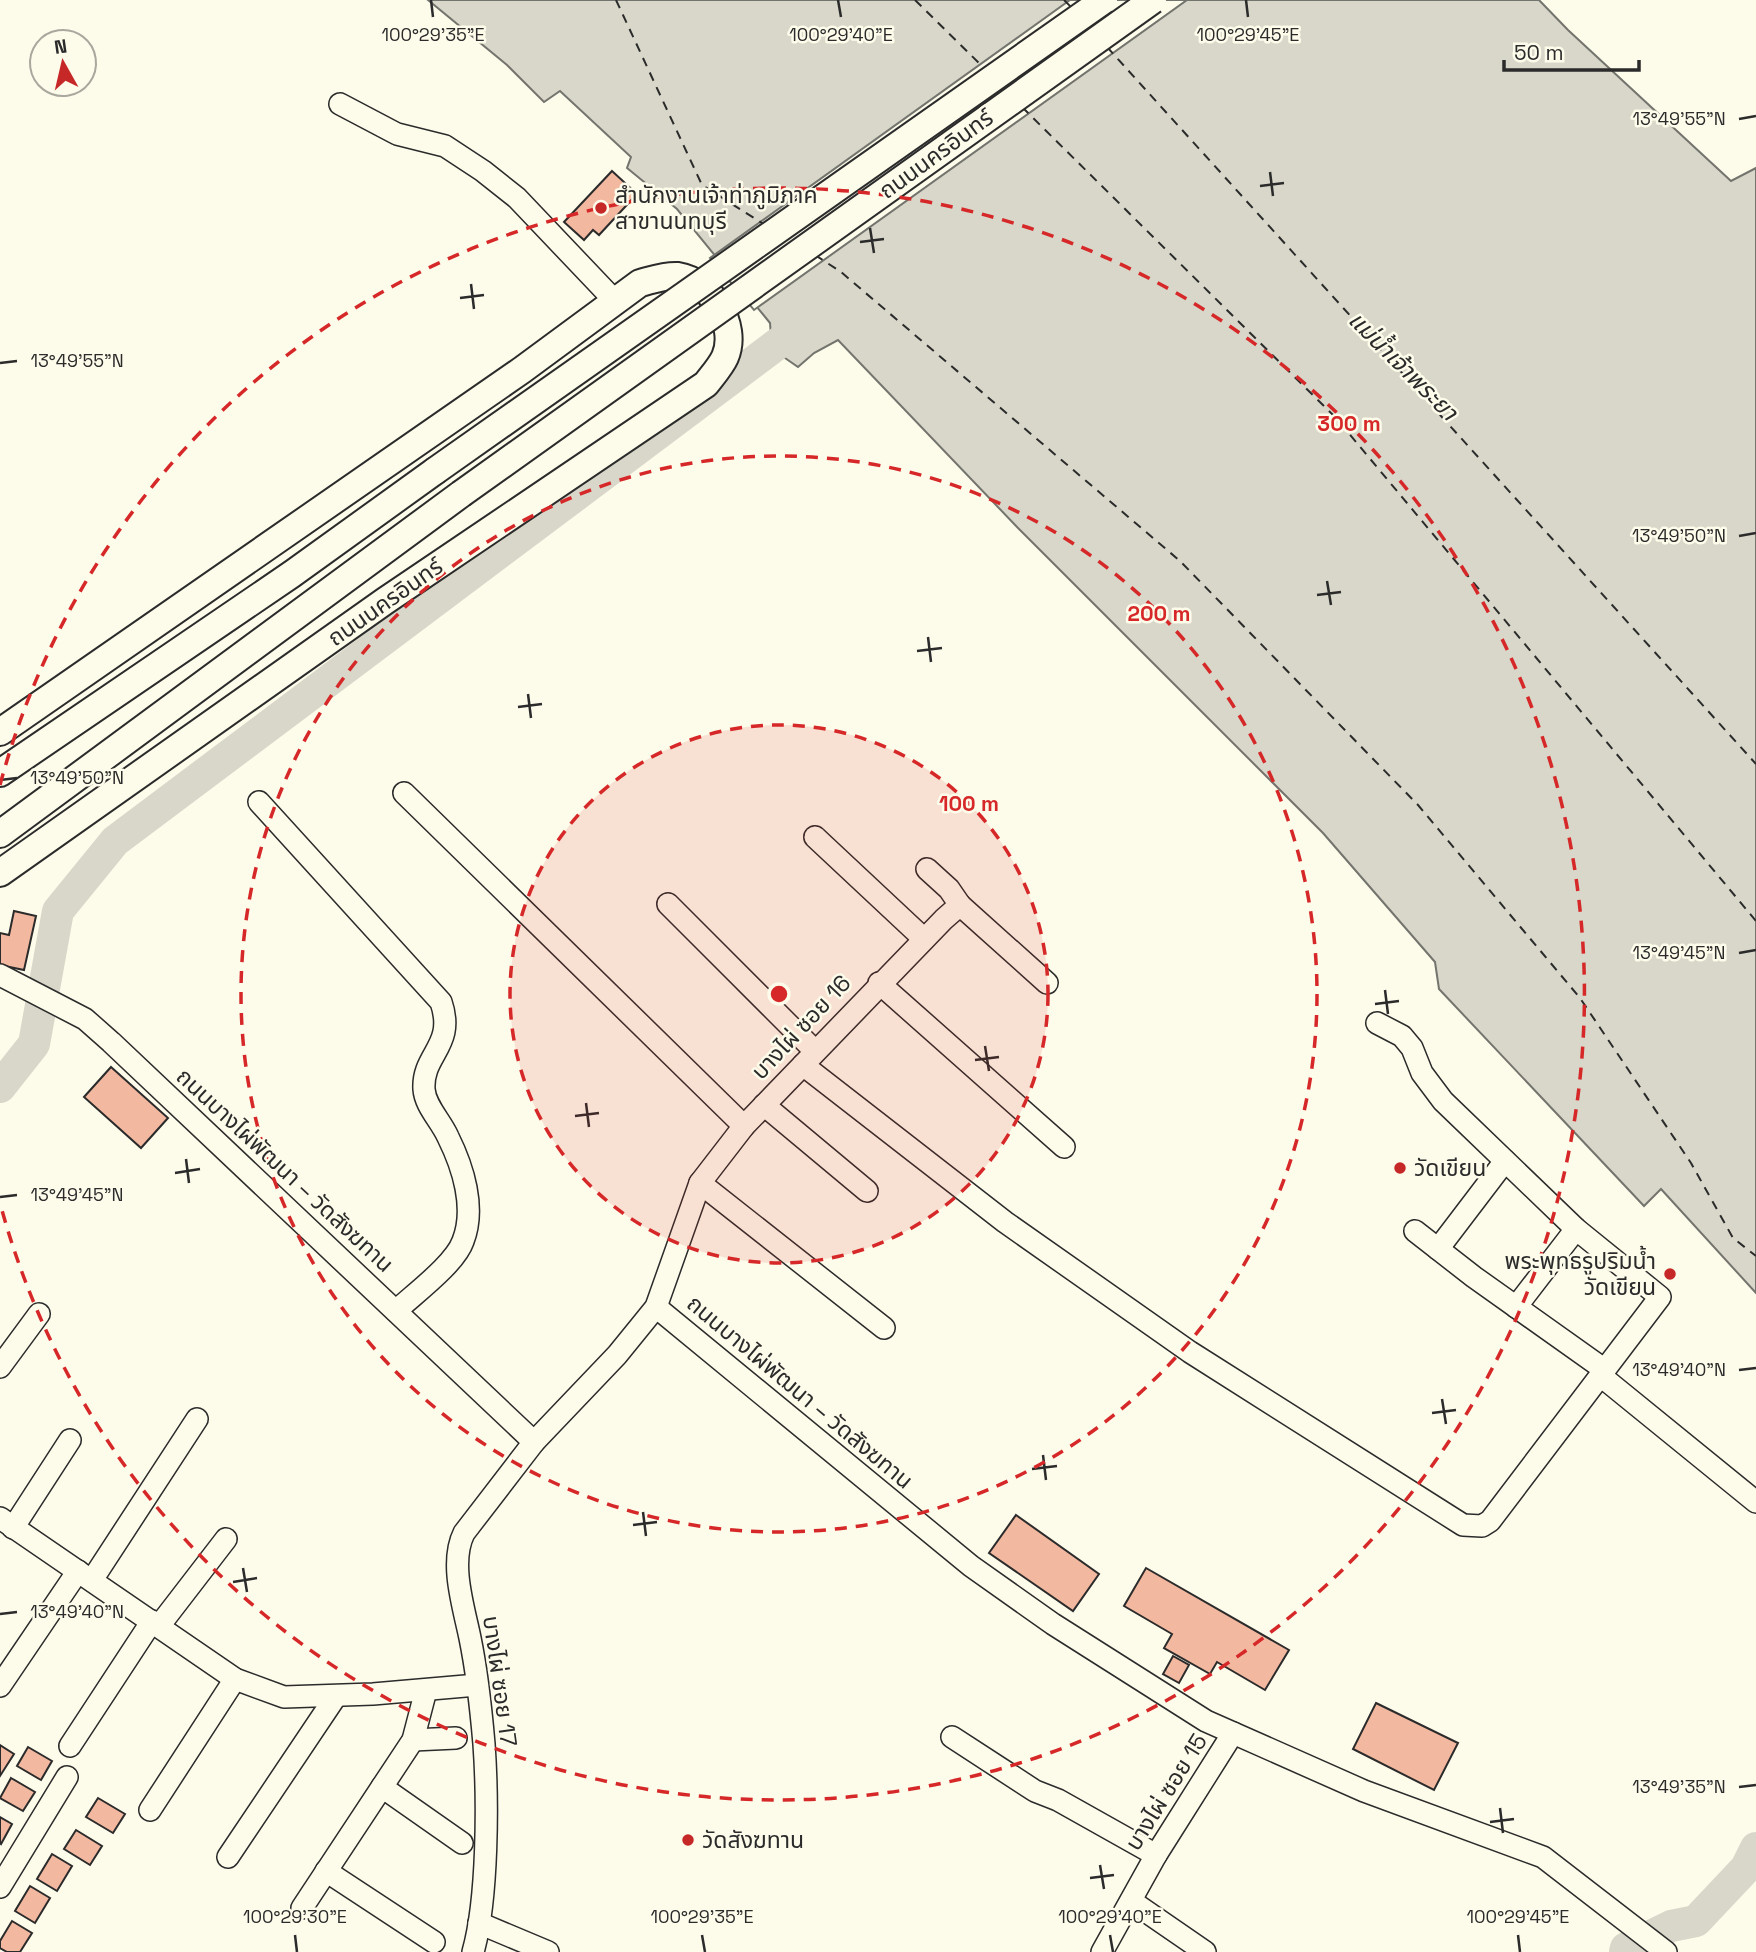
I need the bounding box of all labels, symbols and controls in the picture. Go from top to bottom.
text: 100°29'35"E [381,23,485,46]
text: 100°29'40"E [789,23,893,46]
text: 100°29'45"E [1197,23,1299,46]
north arrow [28,28,98,98]
scale bar [1504,28,1639,72]
text: N [53,33,69,60]
text: 50 m [1514,39,1564,66]
street label: ถนนนครอินทร์ [873,102,1000,206]
text: 13°49'55"N [1632,107,1726,130]
place label: สำนักงานเจ้าท่าภูมิภาค สาขานนทบุรี [615,180,818,236]
marker: สำนักงานเจ้าท่าภูมิภาค สาขานนทบุรี [593,200,609,216]
water label: แม่น้ำเจ้าพระยา [1342,304,1466,428]
text: 13°49'55"N [30,349,124,372]
text: 300 m [1317,410,1381,437]
text: 13°49'50"N [1632,524,1726,547]
street label: ถนนนครอินทร์ [322,551,449,653]
text: 200 m [1128,600,1190,627]
text: 13°49'50"N [30,766,124,789]
text: 100 m [939,790,999,817]
text: 13°49'45"N [1633,941,1725,964]
street label: บางไผ่ ซอย 16 [745,968,857,1086]
centre of rings [767,982,791,1006]
street label: ถนนบางไผ่พัฒนา – วัดสังฆทาน [170,1061,400,1279]
place label: วัดเขียน [1414,1153,1486,1183]
marker: วัดเขียน [1392,1160,1408,1176]
text: 13°49'45"N [31,1183,123,1206]
place label: พระพุทธรูปริมน้ำ วัดเขียน [1505,1245,1656,1302]
marker: พระพุทธรูปริมน้ำ วัดเขียน [1662,1266,1678,1282]
street label: ถนนบางไผ่พัฒนา – วัดสังฆทาน [681,1288,919,1496]
text: 13°49'40"N [1632,1358,1726,1381]
text: 13°49'40"N [30,1600,124,1623]
street label: บางไผ่ ซอย 17 [476,1614,524,1748]
street label: บางไผ่ ซอย 15 [1118,1728,1214,1856]
text: 13°49'35"N [1632,1775,1726,1798]
place label: วัดสังฆทาน [702,1825,804,1855]
marker: วัดสังฆทาน [680,1832,696,1848]
text: 100°29'30"E [243,1905,347,1928]
text: 100°29'35"E [650,1905,754,1928]
text: 100°29'40"E [1058,1905,1162,1928]
text: 100°29'45"E [1467,1905,1569,1928]

